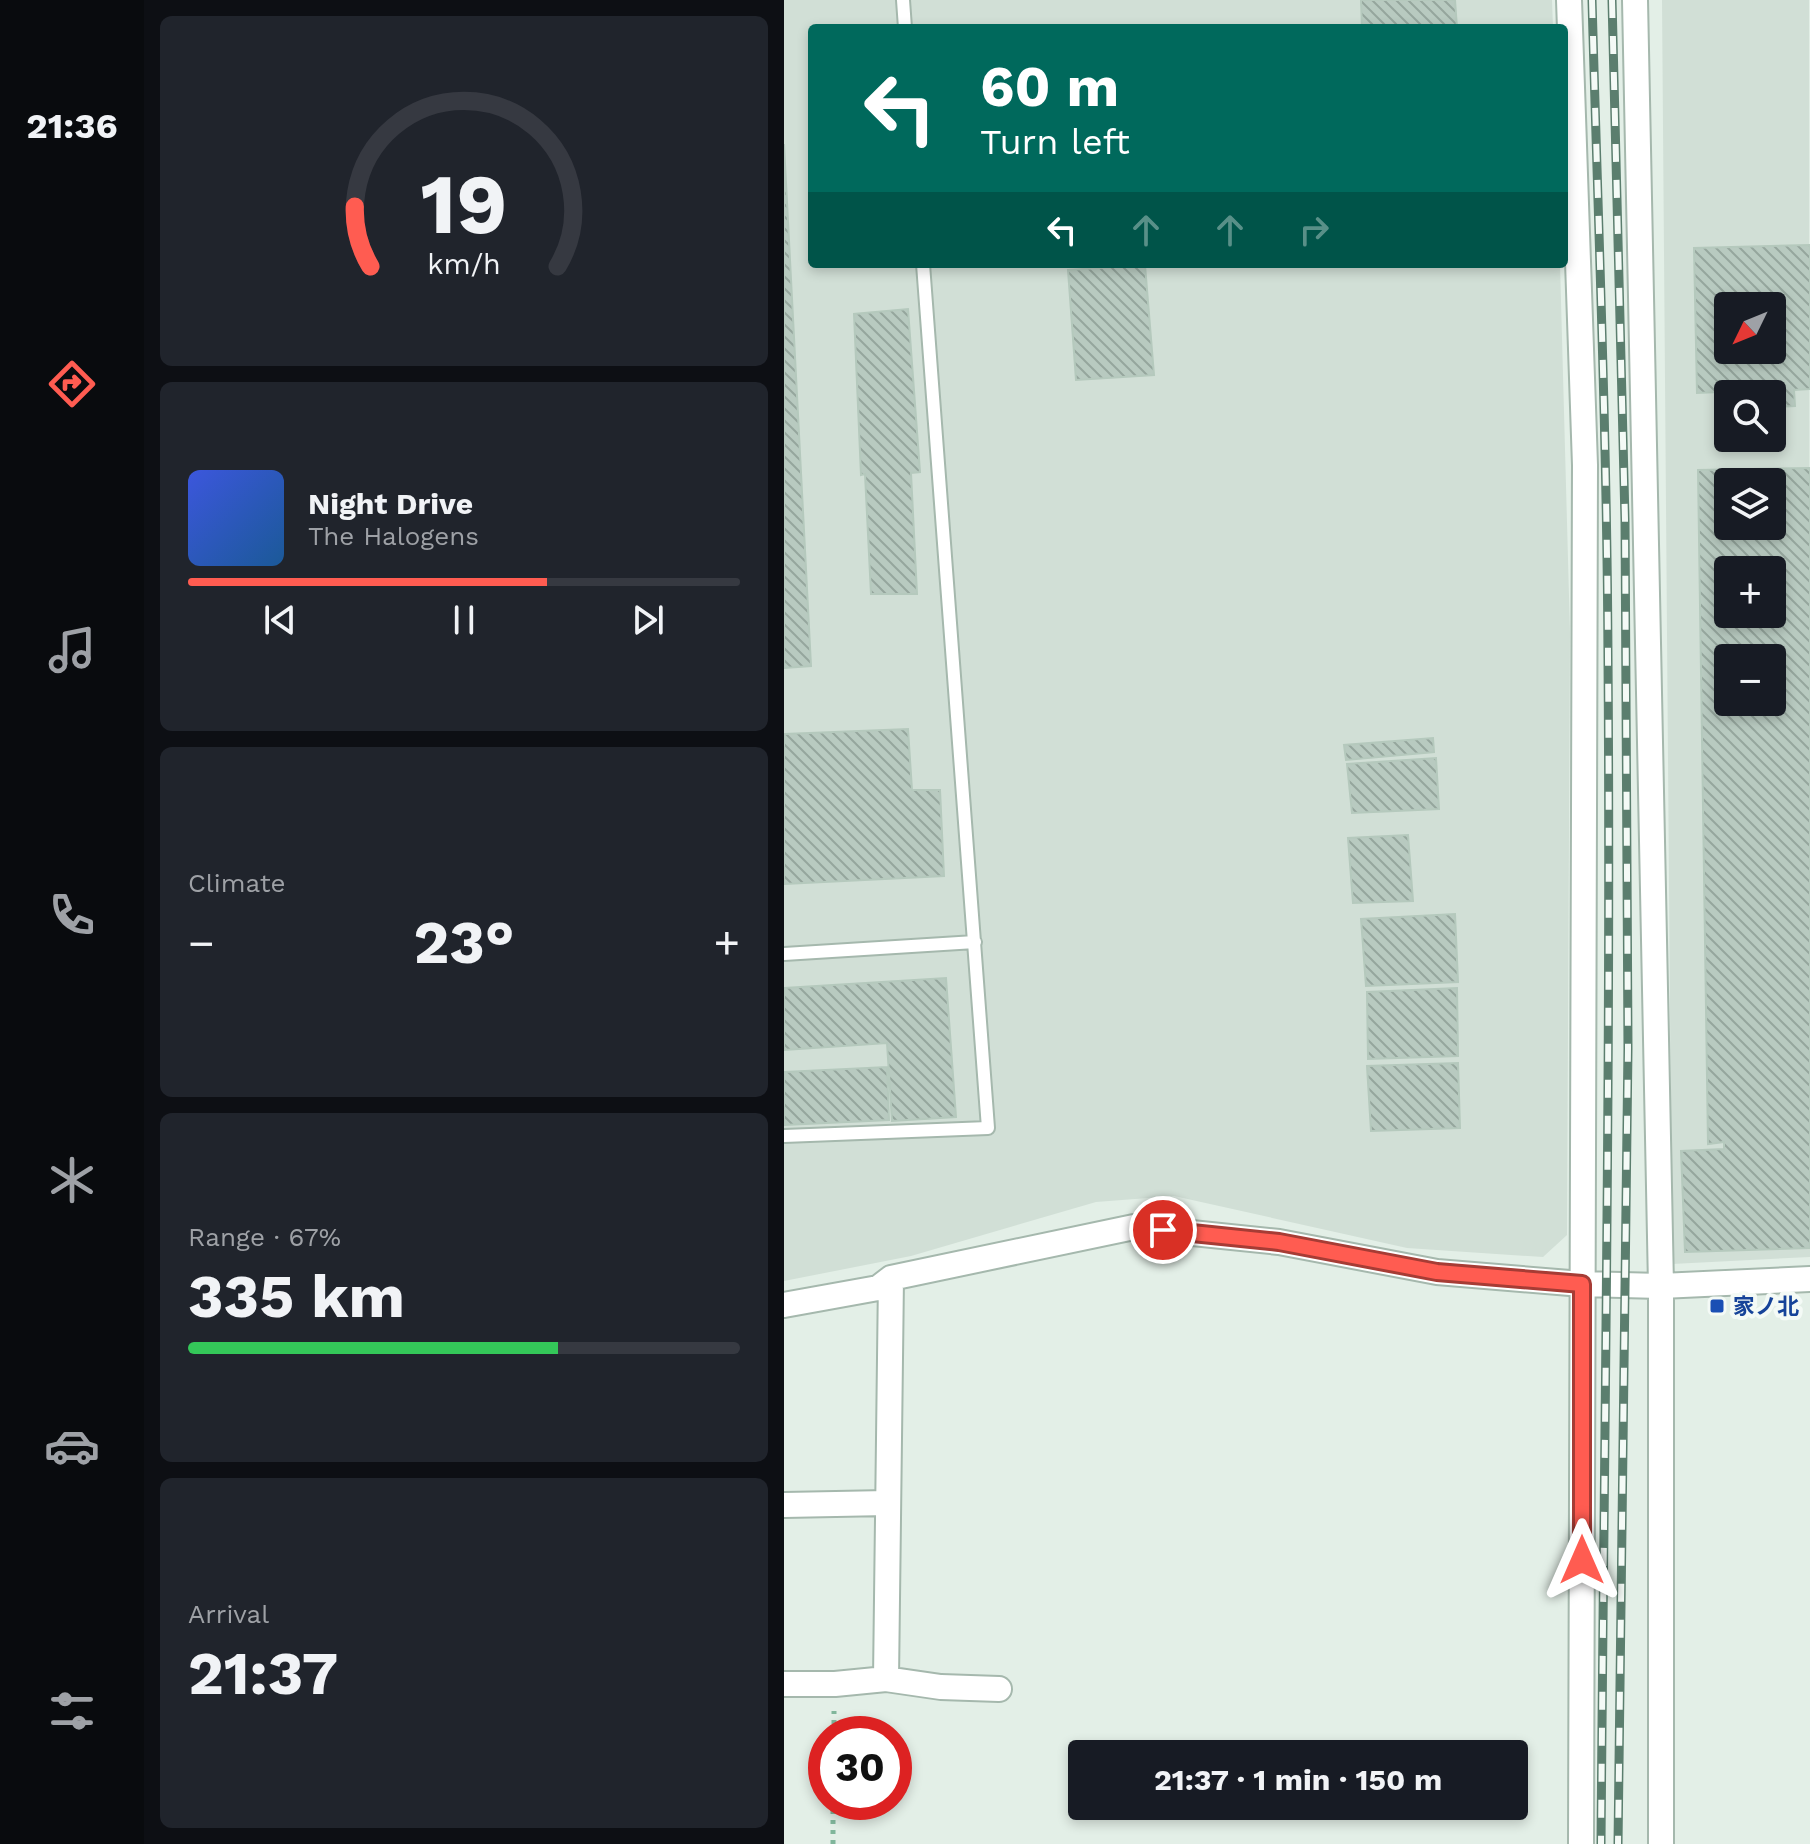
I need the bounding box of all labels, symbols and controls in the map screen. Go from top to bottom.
text: 60 m [980,54,1119,120]
icon: left [848,56,952,160]
text: 21:36 [26,105,118,147]
text: Turn left [980,121,1130,163]
text: 19 [420,155,508,252]
icon: left [1040,208,1084,252]
icon: ahead [1124,208,1168,252]
icon: ahead [1208,208,1252,252]
icon: right [1292,208,1336,252]
text: km/h [427,247,501,281]
north arrow [1714,292,1786,364]
map controls [1714,292,1786,716]
icon: directions [44,356,100,412]
button: search [1714,380,1786,452]
button: layers [1714,468,1786,540]
text: Night Drive [308,486,473,521]
text: The Halogens [308,521,479,551]
button: + [1714,556,1786,628]
icon: previous [258,598,302,642]
icon: pause [442,598,486,642]
icon: next [626,598,670,642]
icon: music [44,622,100,678]
button: − [1714,644,1786,716]
text: Climate [188,868,286,898]
icon: phone [44,887,100,943]
text: 23° [413,907,515,978]
text: − [188,917,215,969]
text: + [713,917,740,969]
icon: climate [44,1152,100,1208]
pin [1129,1196,1197,1264]
icon: arrive [1141,1208,1185,1252]
text: Range · 67% [188,1222,341,1252]
text: 335 km [188,1261,405,1332]
place label: 家ノ北 [1733,1294,1799,1319]
marker: 家ノ北 [1708,1297,1726,1315]
icon: car [44,1418,100,1474]
position arrow [1540,1518,1624,1602]
text: Arrival [188,1599,269,1629]
text: 21:37 [188,1638,338,1709]
icon: filters [44,1683,100,1739]
speed limit sign: 30 [808,1716,912,1820]
text: 21:37 · 1 min · 150 m [1154,1762,1442,1797]

